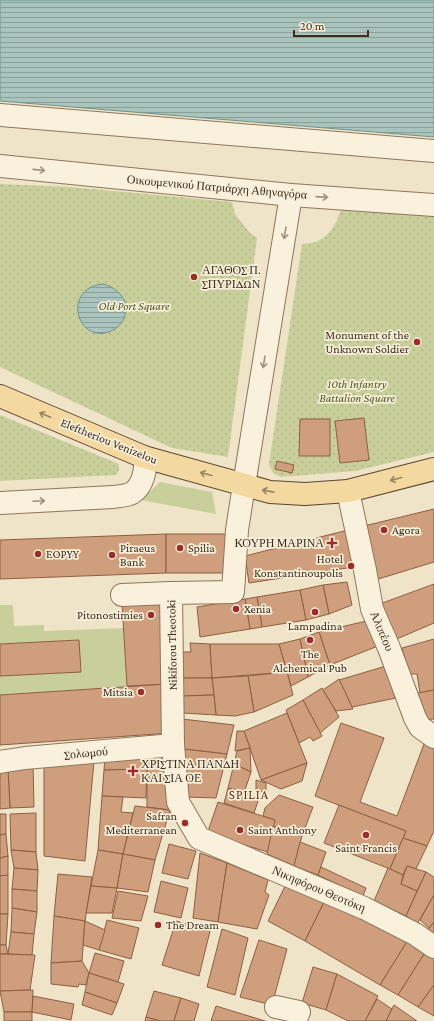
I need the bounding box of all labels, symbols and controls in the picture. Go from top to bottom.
scale bar [294,12,368,38]
text: 20 m [300,19,325,33]
one-way arrow [32,167,45,174]
street label: Οικουμενικού Πατριάρχη Αθηναγόρα [126,172,308,202]
one-way arrow [315,194,328,201]
one-way arrow [281,226,289,239]
place label: ΑΓΑΘΟΣ Π. ΣΠΥΡΙΔΩΝ [202,263,261,291]
marker: ΑΓΑΘΟΣ Π. ΣΠΥΡΙΔΩΝ [189,272,199,282]
park label: Old Port Square [99,299,170,313]
place label: Monument of the Unknown Soldier [325,328,410,356]
marker: Monument of the Unknown Soldier [412,337,422,347]
one-way arrow [260,355,268,368]
park label: 10th Infantry Battalion Square [319,377,395,405]
one-way arrow [40,411,52,418]
street label: Eleftheriou Venizelou [59,415,160,467]
one-way arrow [200,470,213,477]
one-way arrow [390,475,403,483]
one-way arrow [262,487,275,495]
one-way arrow [32,497,45,505]
place label: Agora [392,523,420,537]
marker: Agora [379,525,389,535]
place label: ΚΟΥΡΗ ΜΑΡΙΝΑ [234,536,324,550]
marker: ΚΟΥΡΗ ΜΑΡΙΝΑ [327,538,337,548]
place label: Piraeus Bank [120,541,155,569]
place label: Spilia [188,541,215,555]
marker: Spilia [175,543,185,553]
place label: EOPYY [46,547,80,561]
marker: EOPYY [33,549,43,559]
marker: Piraeus Bank [107,550,117,560]
place label: Hotel Konstantinoupolis [254,552,343,580]
marker: Hotel Konstantinoupolis [346,561,356,571]
street label: Nikiforou Theotoki [164,599,180,691]
place label: Xenia [244,602,271,616]
marker: Xenia [231,604,241,614]
marker: Lampadina [310,607,320,617]
place label: Pitonostimies [77,608,143,622]
street label: Αλιπέου [367,609,397,653]
marker: Pitonostimies [146,610,156,620]
place label: Lampadina [288,619,343,633]
marker: The Alchemical Pub [305,635,315,645]
place label: The Alchemical Pub [273,647,347,675]
place label: Mitsia [103,685,133,699]
marker: Mitsia [136,687,146,697]
street label: Σολωμού [64,744,109,762]
place label: ΧΡΙΣΤΙΝΑ ΠΑΝΔΗ ΚΑΙ ΣΙΑ ΟΕ [141,757,240,785]
marker: ΧΡΙΣΤΙΝΑ ΠΑΝΔΗ ΚΑΙ ΣΙΑ ΟΕ [128,766,138,776]
district label: SPILIA [229,787,269,802]
place label: Safran Mediterranean [106,809,178,837]
marker: Safran Mediterranean [180,818,190,828]
place label: Saint Anthony [248,823,317,837]
marker: Saint Anthony [235,825,245,835]
marker: Saint Francis [361,830,371,840]
place label: Saint Francis [335,841,397,855]
street label: Νικηφόρου Θεοτόκη [270,863,368,915]
place label: The Dream [166,918,219,932]
marker: The Dream [153,920,163,930]

